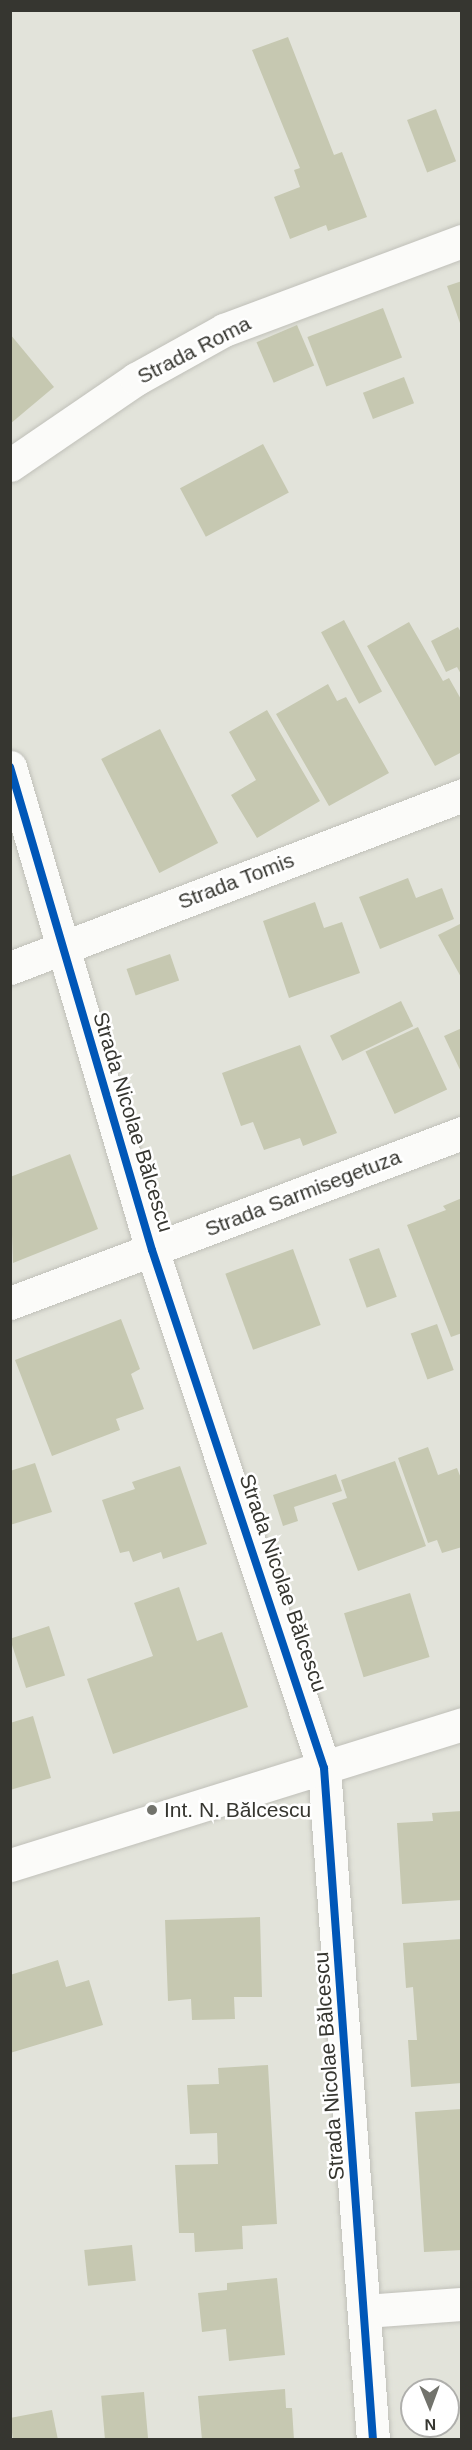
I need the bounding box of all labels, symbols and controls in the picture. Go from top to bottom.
street label: Strada Roma [133,311,255,389]
street label: Strada Tomis [174,847,298,915]
street label: Strada Nicolae Bălcescu [88,1009,178,1235]
street label: Strada Sarmisegetuza [201,1144,405,1242]
street label: Strada Nicolae Bălcescu [234,1471,332,1695]
place label: Int. N. Bălcescu [164,1797,311,1823]
marker: Int. N. Bălcescu [145,1803,159,1817]
street label: Strada Nicolae Bălcescu [308,1951,350,2181]
north arrow [400,2378,460,2438]
text: N [424,2416,436,2433]

